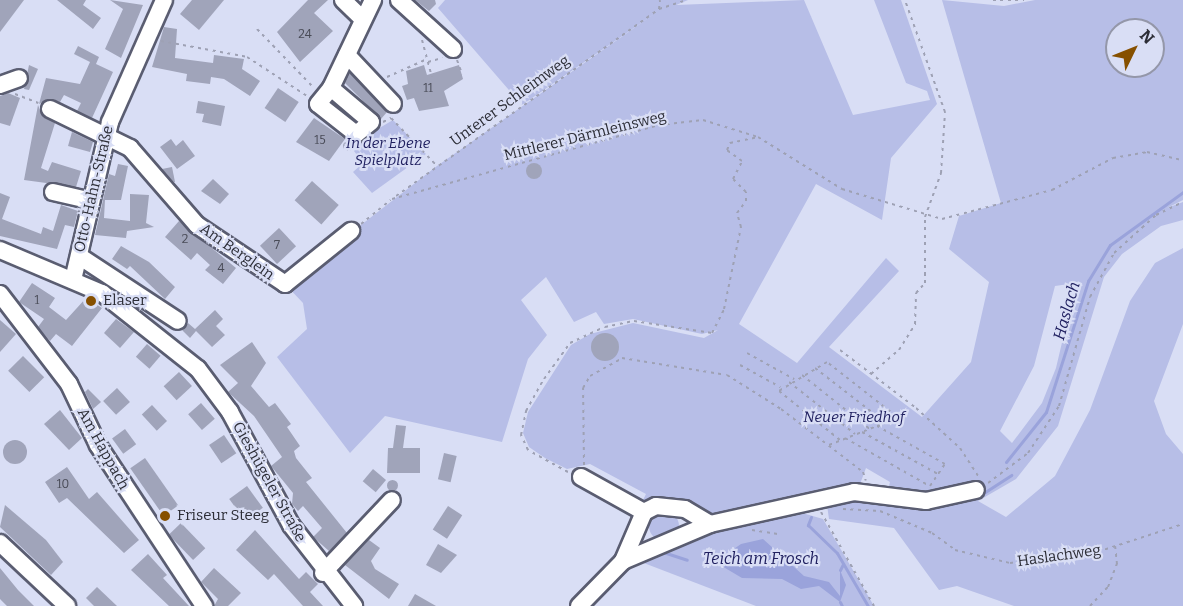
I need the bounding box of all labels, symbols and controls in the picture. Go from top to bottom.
north arrow [1105,18,1165,78]
text: N [1136,26,1158,48]
house number: 24 [298,28,312,42]
street label: Unterer Schleimweg [447,52,573,150]
house number: 11 [423,82,433,96]
street label: Mittlerer Därmleinsweg [502,107,668,165]
street label: Otto-Hahn-Straße [71,124,117,254]
house number: 15 [314,134,326,148]
park label: In der Ebene Spielplatz [346,134,430,169]
street label: Am Berglein [196,220,278,284]
house number: 2 [182,233,188,247]
house number: 7 [274,239,280,253]
house number: 4 [217,262,225,276]
water label: Haslach [1050,280,1084,342]
place label: Elaser [103,292,147,310]
house number: 1 [35,294,39,308]
marker: Elaser [84,294,98,308]
street label: Am Happach [73,405,133,493]
park label: Neuer Friedhof [803,409,905,427]
street label: Gieshügeler Straße [229,419,309,545]
house number: 10 [57,478,69,492]
place label: Friseur Steeg [177,507,269,525]
marker: Friseur Steeg [158,509,172,523]
street label: Haslachweg [1016,541,1102,571]
water label: Teich am Frosch [703,549,819,569]

